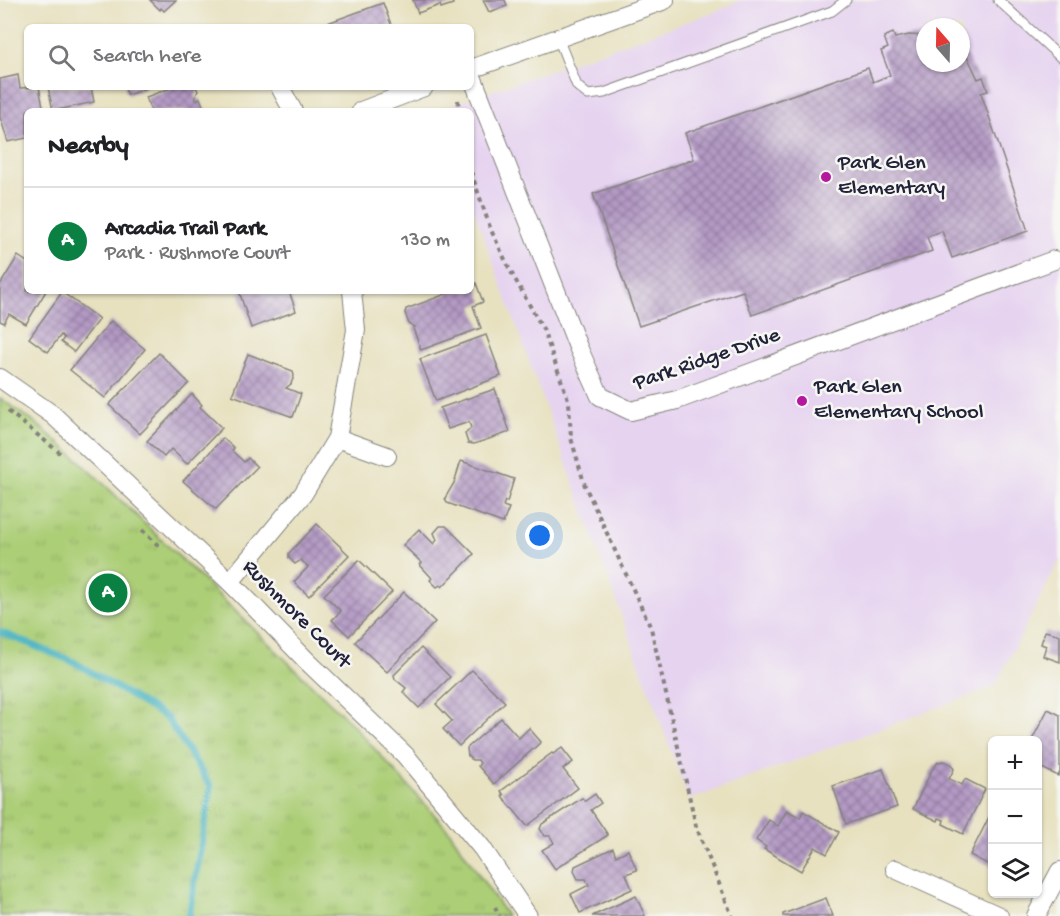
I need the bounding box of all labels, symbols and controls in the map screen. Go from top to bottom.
north arrow [916,18,970,72]
search box [24,24,474,90]
icon: search [45,41,78,74]
text: Search here [93,44,201,70]
text: Nearby [48,132,129,163]
place label: Park Glen Elementary [837,151,945,202]
marker: Park Glen Elementary [819,170,833,184]
text: Arcadia Trail Park [105,217,266,243]
text: A [62,230,73,253]
text: 130 m [401,230,450,253]
text: Park · Rushmore Court [105,243,289,266]
street label: Park Ridge Drive [629,323,784,398]
place label: Park Glen Elementary School [813,375,984,426]
marker: Park Glen Elementary School [795,394,809,408]
your location [525,521,554,550]
street label: Rushmore Court [236,555,357,676]
pin: A [88,570,128,616]
map controls [988,736,1042,898]
button: + [988,736,1042,790]
button: − [988,790,1042,844]
button: layers [988,844,1042,898]

